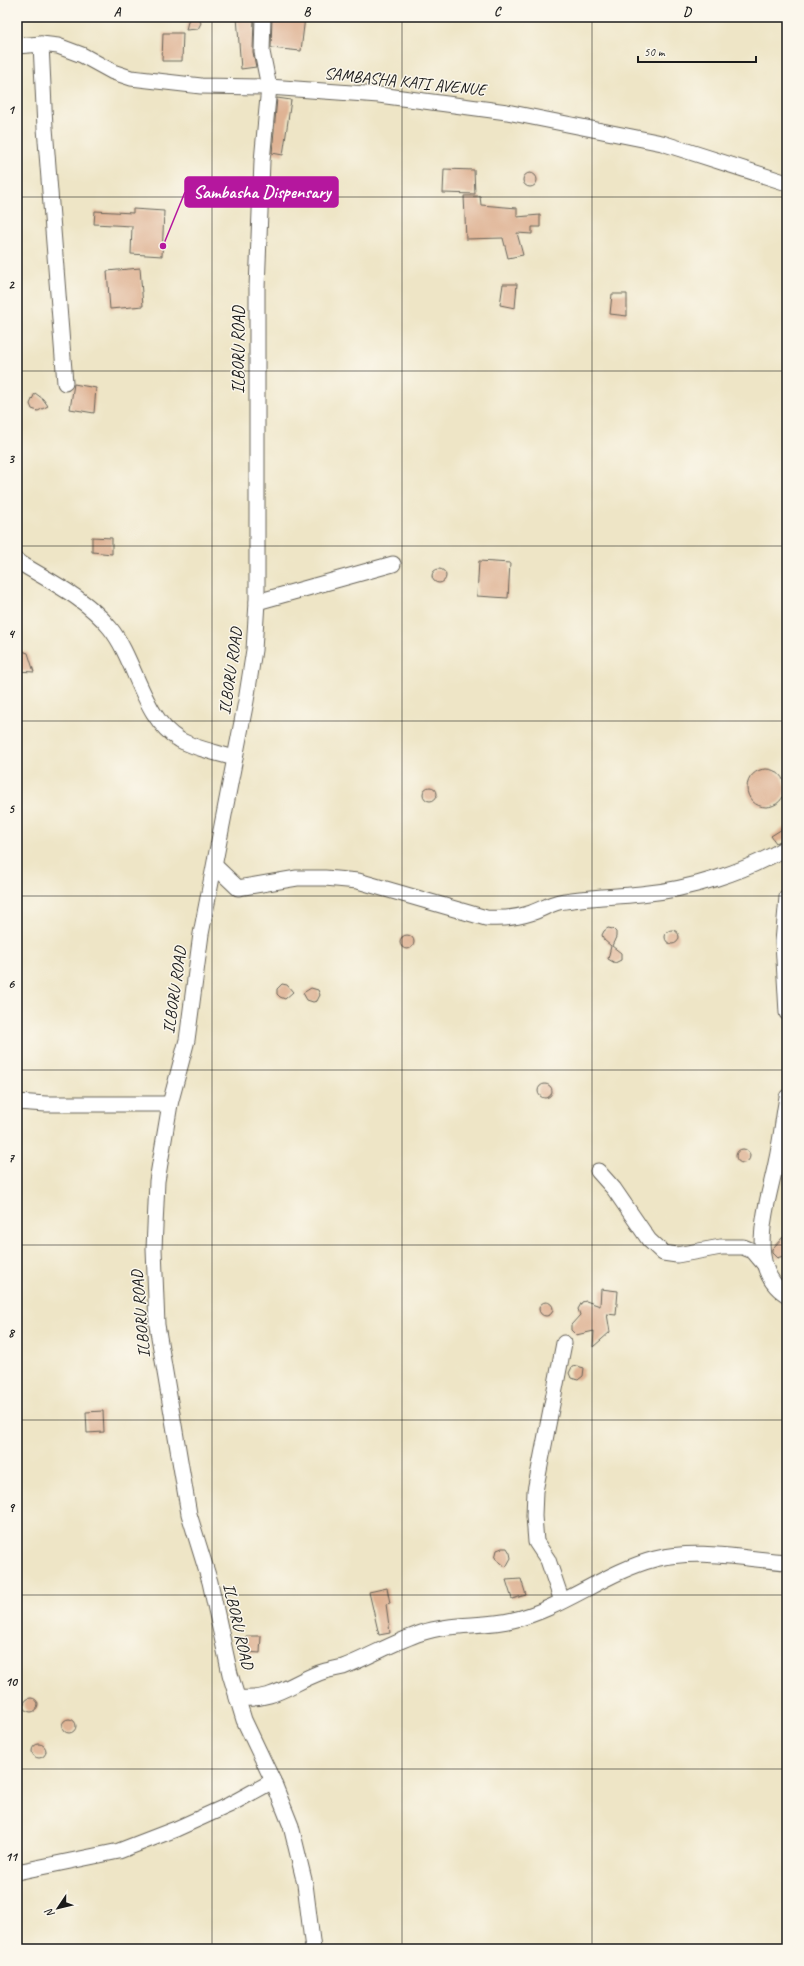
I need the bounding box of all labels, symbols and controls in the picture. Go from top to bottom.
text: A [114,4,122,20]
text: B [304,4,312,20]
text: C [494,4,502,20]
text: D [683,4,692,20]
scale bar [638,38,756,64]
text: 50 m [644,44,666,60]
street label: SAMBASHA KATI AVENUE [323,63,489,101]
text: 1 [8,102,16,118]
callout: Sambasha Dispensary [185,177,338,207]
text: Sambasha Dispensary [193,181,332,203]
text: 2 [8,277,15,293]
street label: ILBORU ROAD [228,305,249,394]
text: 3 [8,451,15,467]
street label: ILBORU ROAD [214,625,247,716]
text: 4 [8,626,16,642]
text: 5 [8,801,15,817]
street label: ILBORU ROAD [158,944,191,1035]
text: 6 [8,976,15,992]
text: 7 [8,1150,15,1166]
street label: ILBORU ROAD [126,1268,155,1359]
text: 8 [8,1325,16,1341]
text: 9 [8,1500,15,1516]
street label: ILBORU ROAD [218,1581,259,1672]
text: 10 [5,1674,18,1690]
text: 11 [5,1849,19,1865]
north arrow [38,1888,78,1928]
text: N [41,1905,57,1921]

